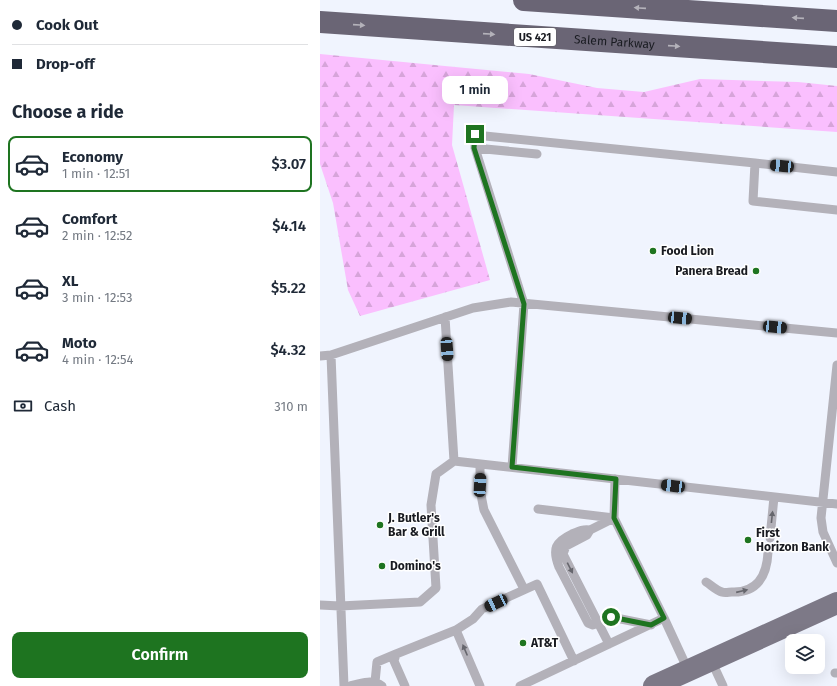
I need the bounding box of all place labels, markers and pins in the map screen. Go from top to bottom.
place label: Food Lion [661,244,714,258]
marker: Food Lion [648,246,658,256]
place label: Panera Bread [675,264,748,278]
marker: Panera Bread [751,266,761,276]
place label: J. Butler's Bar & Grill [387,511,445,539]
marker: J. Butler's Bar & Grill [375,520,385,530]
place label: First Horizon Bank [756,526,829,554]
marker: First Horizon Bank [743,535,753,545]
place label: Domino's [390,559,441,573]
marker: Domino's [377,561,387,571]
place label: AT&T [530,636,559,650]
marker: AT&T [518,638,528,648]

